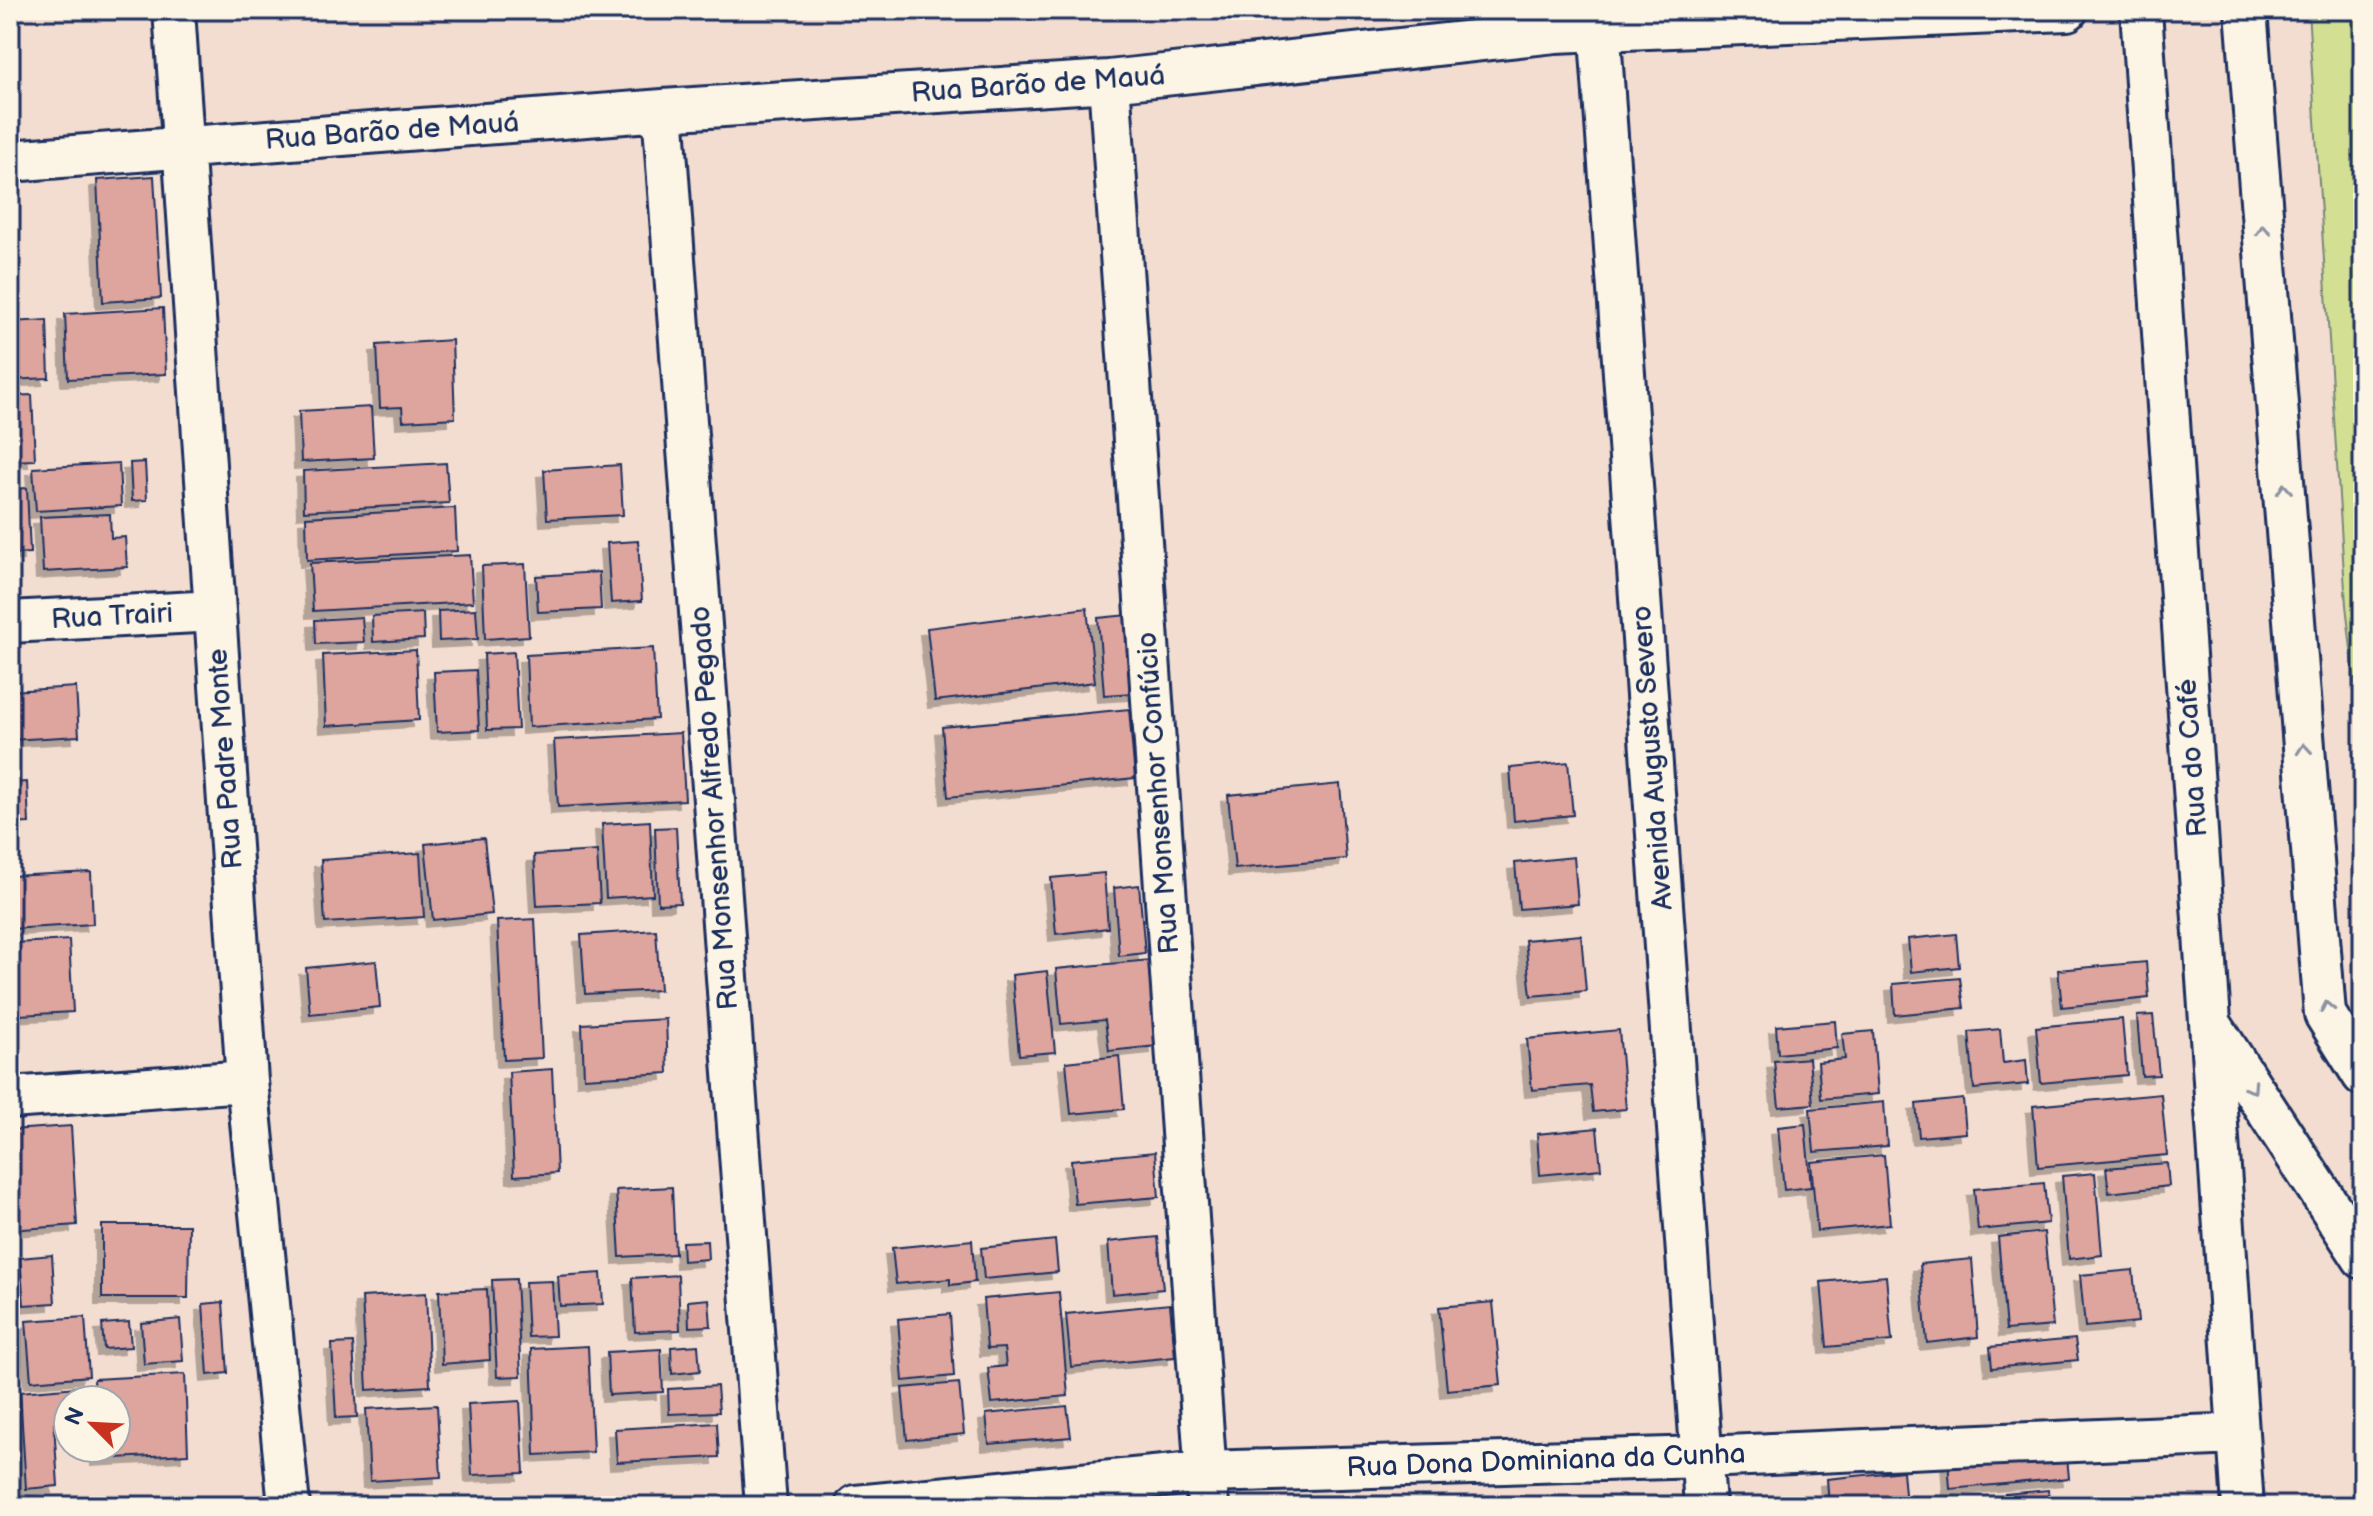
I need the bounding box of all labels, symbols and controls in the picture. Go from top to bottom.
street label: Rua Barão de Mauá [910,59,1166,109]
street label: Rua Barão de Mauá [264,106,520,156]
one-way arrow [2255,223,2272,236]
one-way arrow [2276,483,2293,496]
street label: Rua Trairi [50,596,174,636]
street label: Rua Monsenhor Alfredo Pegado [683,605,745,1011]
street label: Avenida Augusto Severo [1625,605,1679,911]
street label: Rua Monsenhor Confúcio [1130,631,1186,955]
street label: Rua Padre Monte [201,648,249,870]
street label: Rua do Café [2170,678,2214,838]
one-way arrow [2296,742,2313,755]
one-way arrow [2319,1001,2336,1015]
one-way arrow [2243,1079,2258,1094]
north arrow [52,1384,132,1464]
text: N [59,1403,91,1430]
street label: Rua Dona Dominiana da Cunha [1346,1438,1746,1484]

